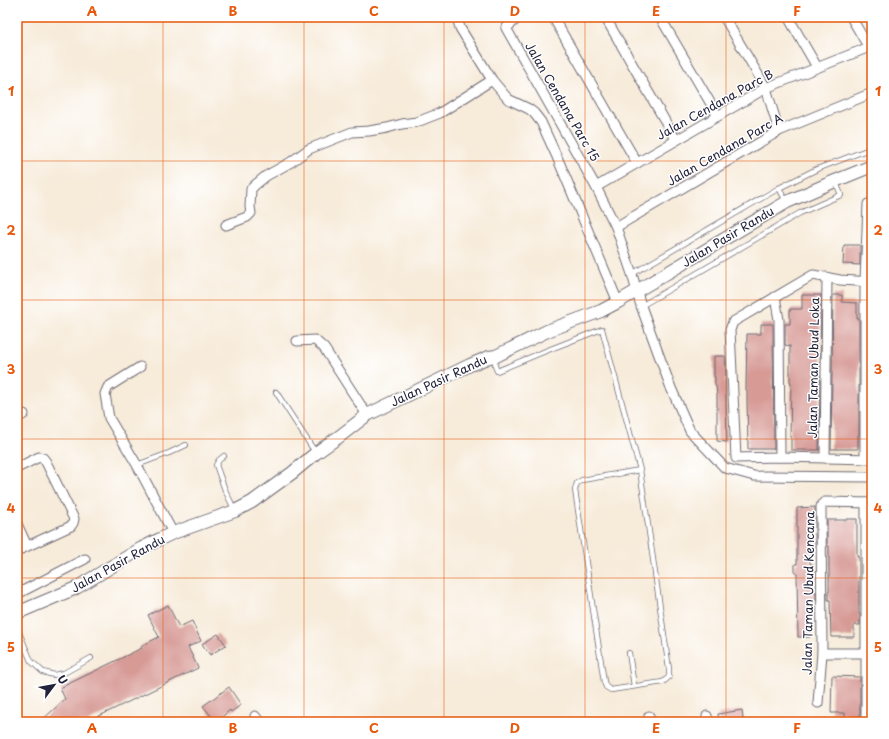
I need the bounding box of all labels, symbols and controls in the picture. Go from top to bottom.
text: A [87,1,97,20]
text: B [229,1,238,20]
text: C [369,1,379,20]
text: D [510,1,520,20]
text: E [652,1,660,20]
text: F [793,1,801,20]
street label: Jalan Cendana Parc 15 [521,38,605,165]
street label: Jalan Cendana Parc B [653,65,776,144]
text: 1 [8,81,14,100]
text: 1 [875,81,881,100]
street label: Jalan Cendana Parc A [663,109,786,190]
street label: Jalan Pasir Randu [678,201,777,271]
text: 2 [6,220,16,239]
text: 2 [873,220,883,239]
street label: Jalan Taman Ubud Loka [803,297,823,439]
street label: Jalan Pasir Randu [387,350,490,410]
text: 3 [7,359,16,378]
text: 3 [874,359,883,378]
text: 4 [7,498,16,517]
text: 4 [874,498,883,517]
street label: Jalan Taman Ubud Kencana [798,510,818,675]
street label: Jalan Pasir Randu [67,530,168,596]
text: 5 [7,637,15,656]
text: 5 [874,637,882,656]
north arrow [34,665,74,705]
text: U [53,671,72,687]
text: A [87,718,97,737]
text: B [229,718,238,737]
text: C [369,718,379,737]
text: D [510,718,520,737]
text: E [652,718,660,737]
text: F [793,718,801,737]

